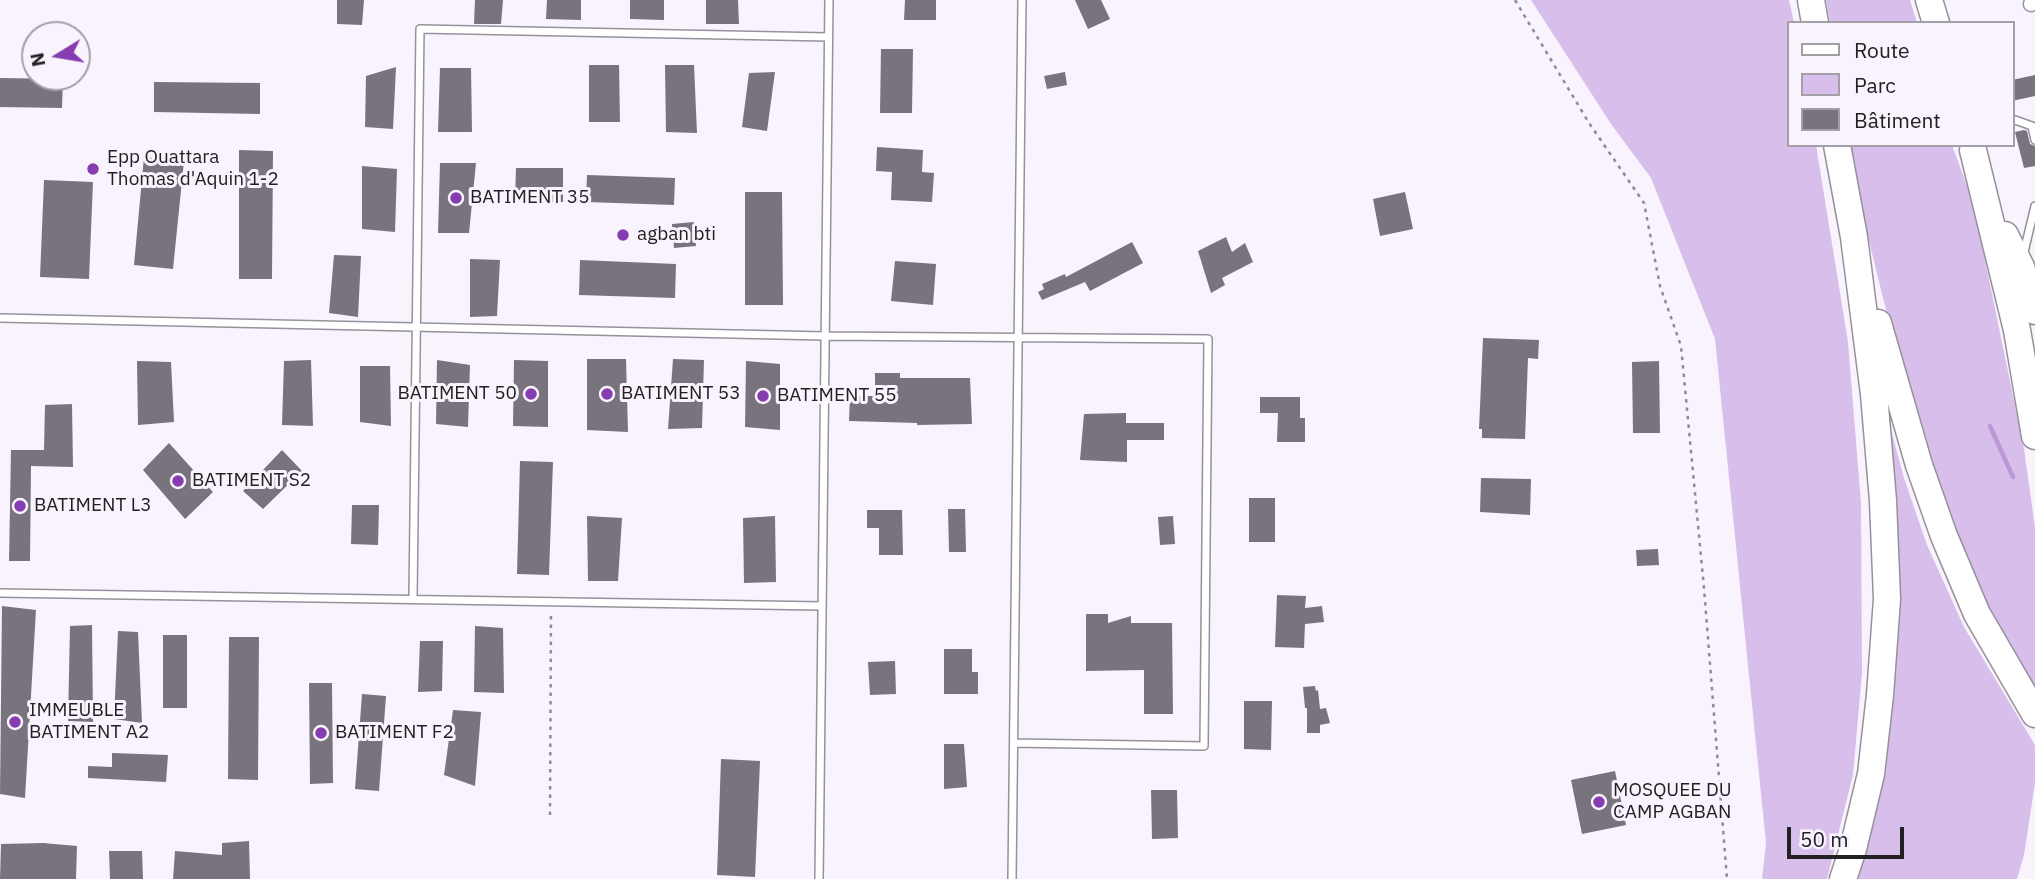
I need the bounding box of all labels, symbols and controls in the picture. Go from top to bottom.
north arrow [21,21,91,91]
legend [1786,21,2014,147]
text: Route [1854,36,1910,64]
text: N [24,51,50,69]
text: Parc [1854,71,1896,99]
text: Bâtiment [1854,106,1941,134]
place label: Epp Ouattara Thomas d'Aquin 1-2 [107,147,279,191]
marker: Epp Ouattara Thomas d'Aquin 1-2 [85,161,101,177]
place label: BATIMENT 35 [470,187,590,209]
marker: BATIMENT 35 [448,190,464,206]
place label: agban bti [637,224,716,246]
marker: agban bti [615,227,631,243]
place label: BATIMENT 50 [397,383,517,405]
place label: BATIMENT 53 [621,383,741,405]
place label: BATIMENT 55 [777,385,897,407]
marker: BATIMENT 50 [523,386,539,402]
marker: BATIMENT 53 [599,386,615,402]
marker: BATIMENT 55 [755,388,771,404]
place label: BATIMENT S2 [192,470,311,492]
marker: BATIMENT S2 [170,473,186,489]
place label: BATIMENT L3 [34,495,152,517]
marker: BATIMENT L3 [12,498,28,514]
place label: IMMEUBLE BATIMENT A2 [29,700,149,744]
marker: IMMEUBLE BATIMENT A2 [7,714,23,730]
place label: BATIMENT F2 [335,722,454,744]
marker: BATIMENT F2 [313,725,329,741]
place label: MOSQUEE DU CAMP AGBAN [1613,780,1732,824]
marker: MOSQUEE DU CAMP AGBAN [1591,794,1607,810]
scale bar [1790,812,1907,856]
text: 50 m [1800,825,1849,853]

